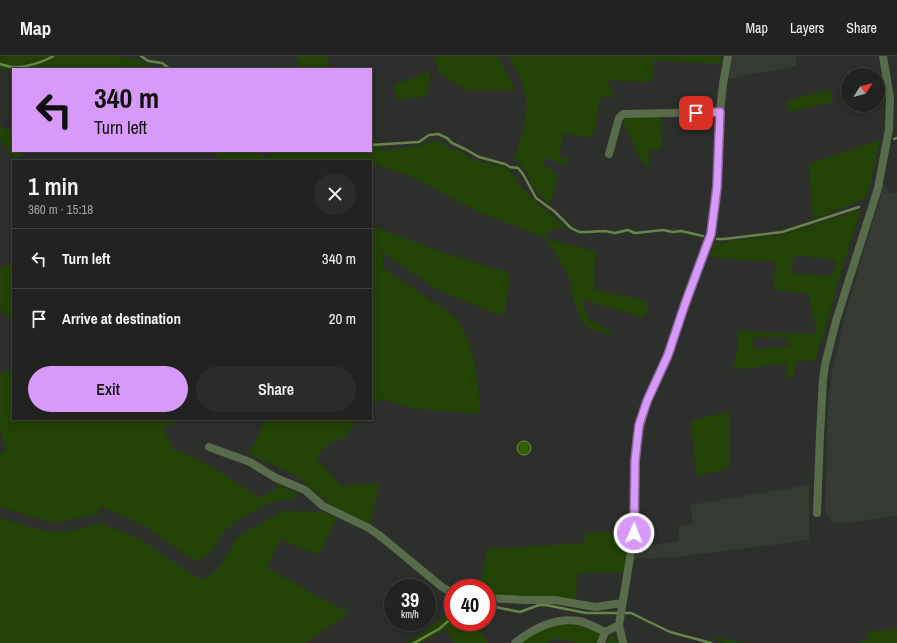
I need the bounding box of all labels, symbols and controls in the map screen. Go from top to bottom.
text: Map [20,15,51,41]
text: Map [746,19,768,37]
text: Layers [790,19,824,37]
text: Share [846,19,877,37]
north arrow [841,68,885,112]
map controls [841,68,885,112]
text: 340 m [94,79,159,117]
icon: left [28,84,80,136]
pin [679,96,713,130]
icon: arrive [685,102,707,124]
text: Turn left [94,115,147,140]
text: 1 min [28,170,79,202]
button: close [314,173,356,215]
text: 360 m · 15:18 [28,201,93,218]
icon: left [28,248,50,270]
text: Turn left [62,248,110,269]
text: 340 m [322,248,356,269]
icon: arrive [28,308,50,330]
text: Arrive at destination [62,308,181,329]
text: 20 m [329,308,356,329]
button: Exit [28,366,188,412]
button: Share [196,366,356,412]
position arrow [613,512,655,554]
speed limit sign: 40 [444,579,496,631]
text: 39 [401,586,419,613]
text: km/h [401,608,419,621]

